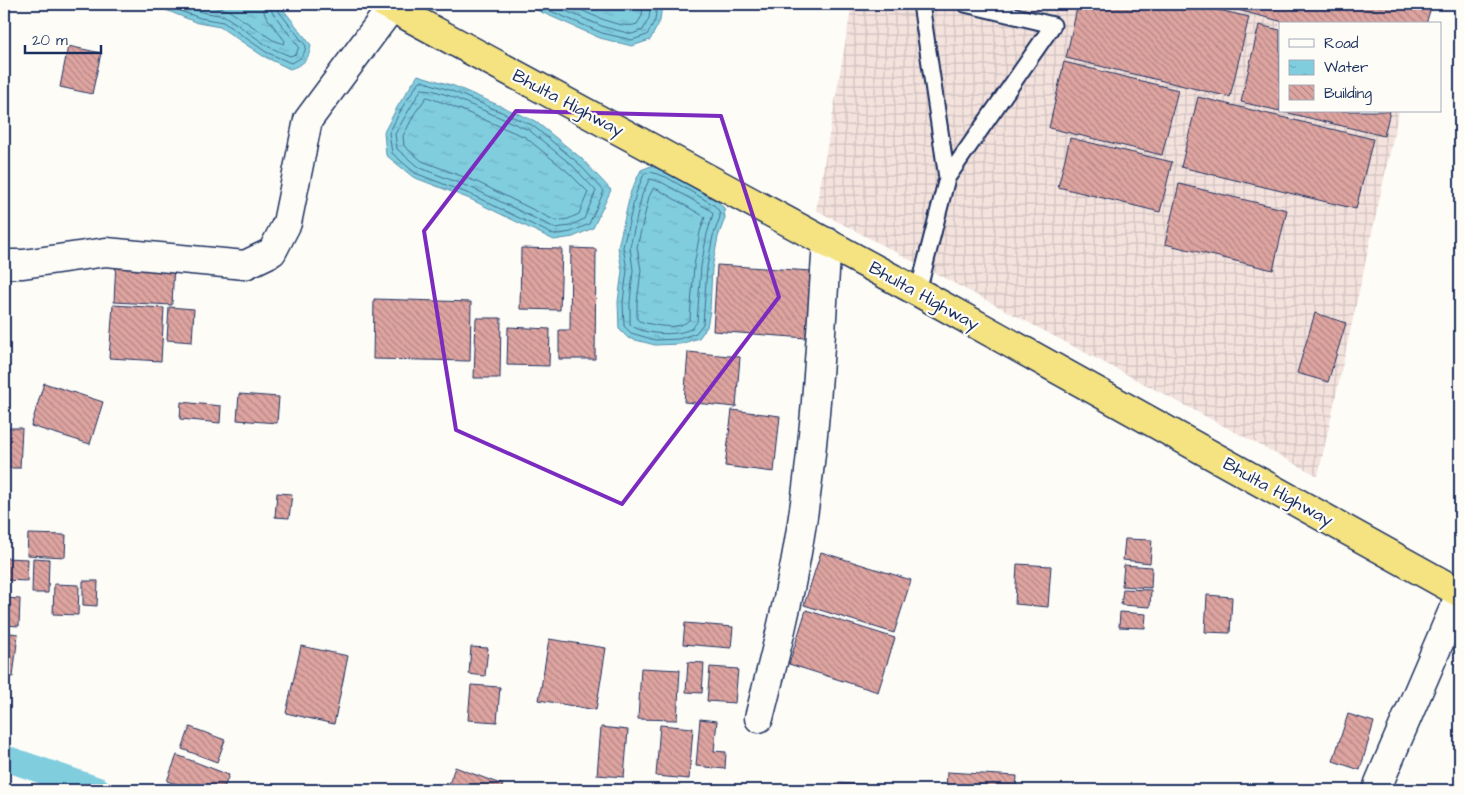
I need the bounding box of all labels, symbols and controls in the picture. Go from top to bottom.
scale bar [25,22,101,54]
legend [1279,22,1442,112]
text: 20 m [32,30,68,51]
text: Road [1324,33,1359,54]
text: Water [1324,57,1368,78]
street label: Bhulta Highway [507,63,628,144]
text: Building [1324,83,1372,105]
street label: Bhulta Highway [864,255,984,338]
street label: Bhulta Highway [1218,451,1338,534]

